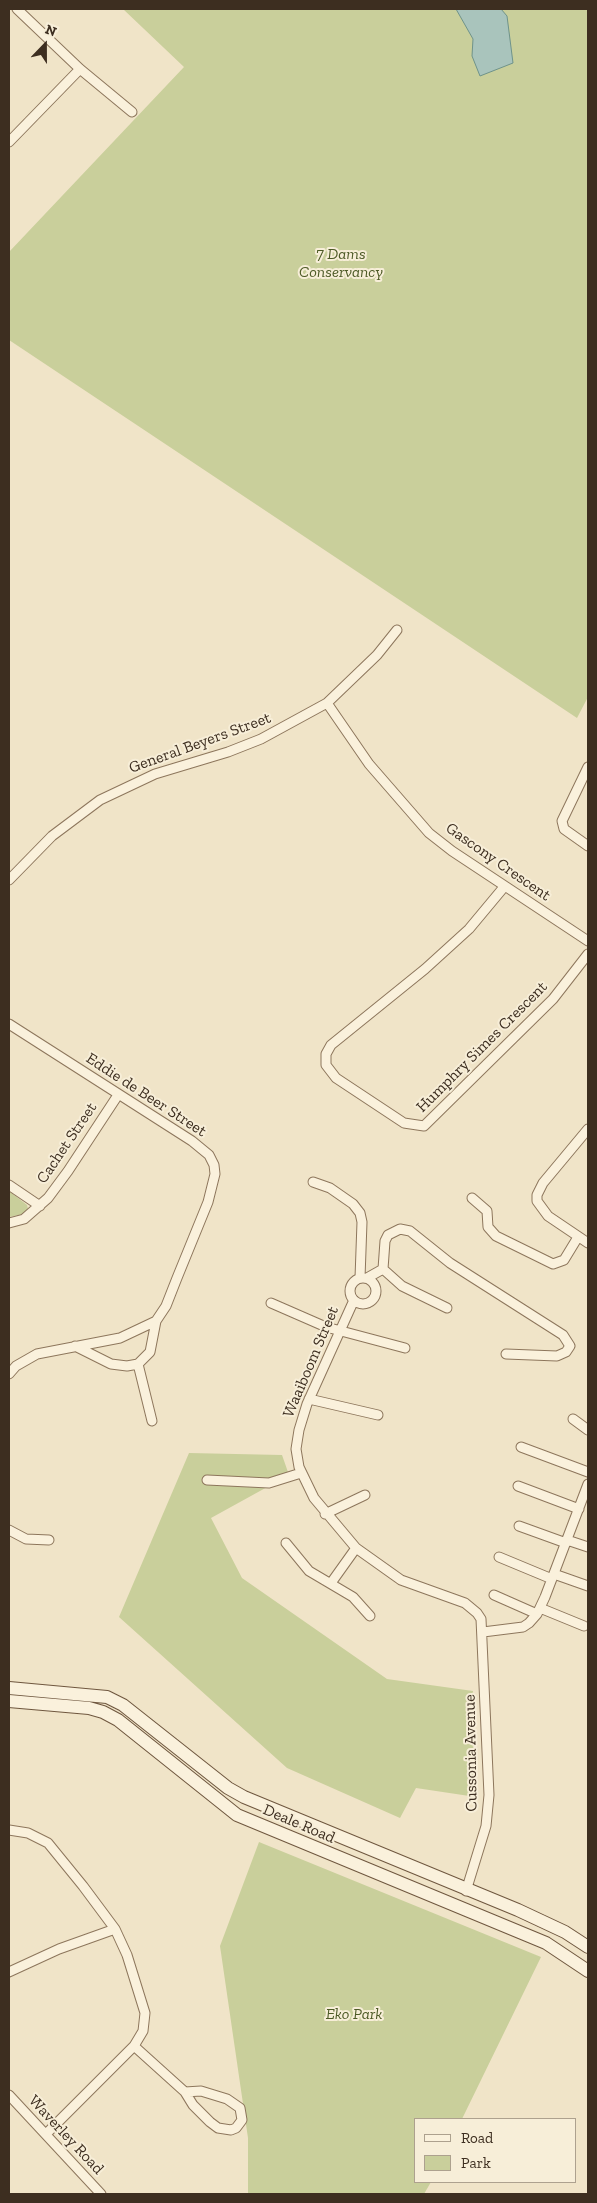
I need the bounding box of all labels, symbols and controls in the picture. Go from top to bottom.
north arrow [20,20,70,70]
text: N [43,21,59,40]
park label: 7 Dams Conservancy [299,244,383,282]
street label: General Beyers Street [126,708,274,778]
street label: Gascony Crescent [442,819,554,905]
street label: Humphry Simes Crescent [412,977,552,1117]
street label: Eddie de Beer Street [82,1049,210,1141]
street label: Cachet Street [33,1099,101,1187]
street label: Waaiboom Street [279,1304,343,1420]
street label: Cussonia Avenue [460,1694,482,1812]
street label: Deale Road [260,1800,338,1848]
park label: Eko Park [326,2004,382,2024]
street label: Waverley Road [24,2091,108,2179]
legend [414,2118,577,2183]
text: Road [461,2129,493,2147]
text: Park [461,2154,491,2172]

